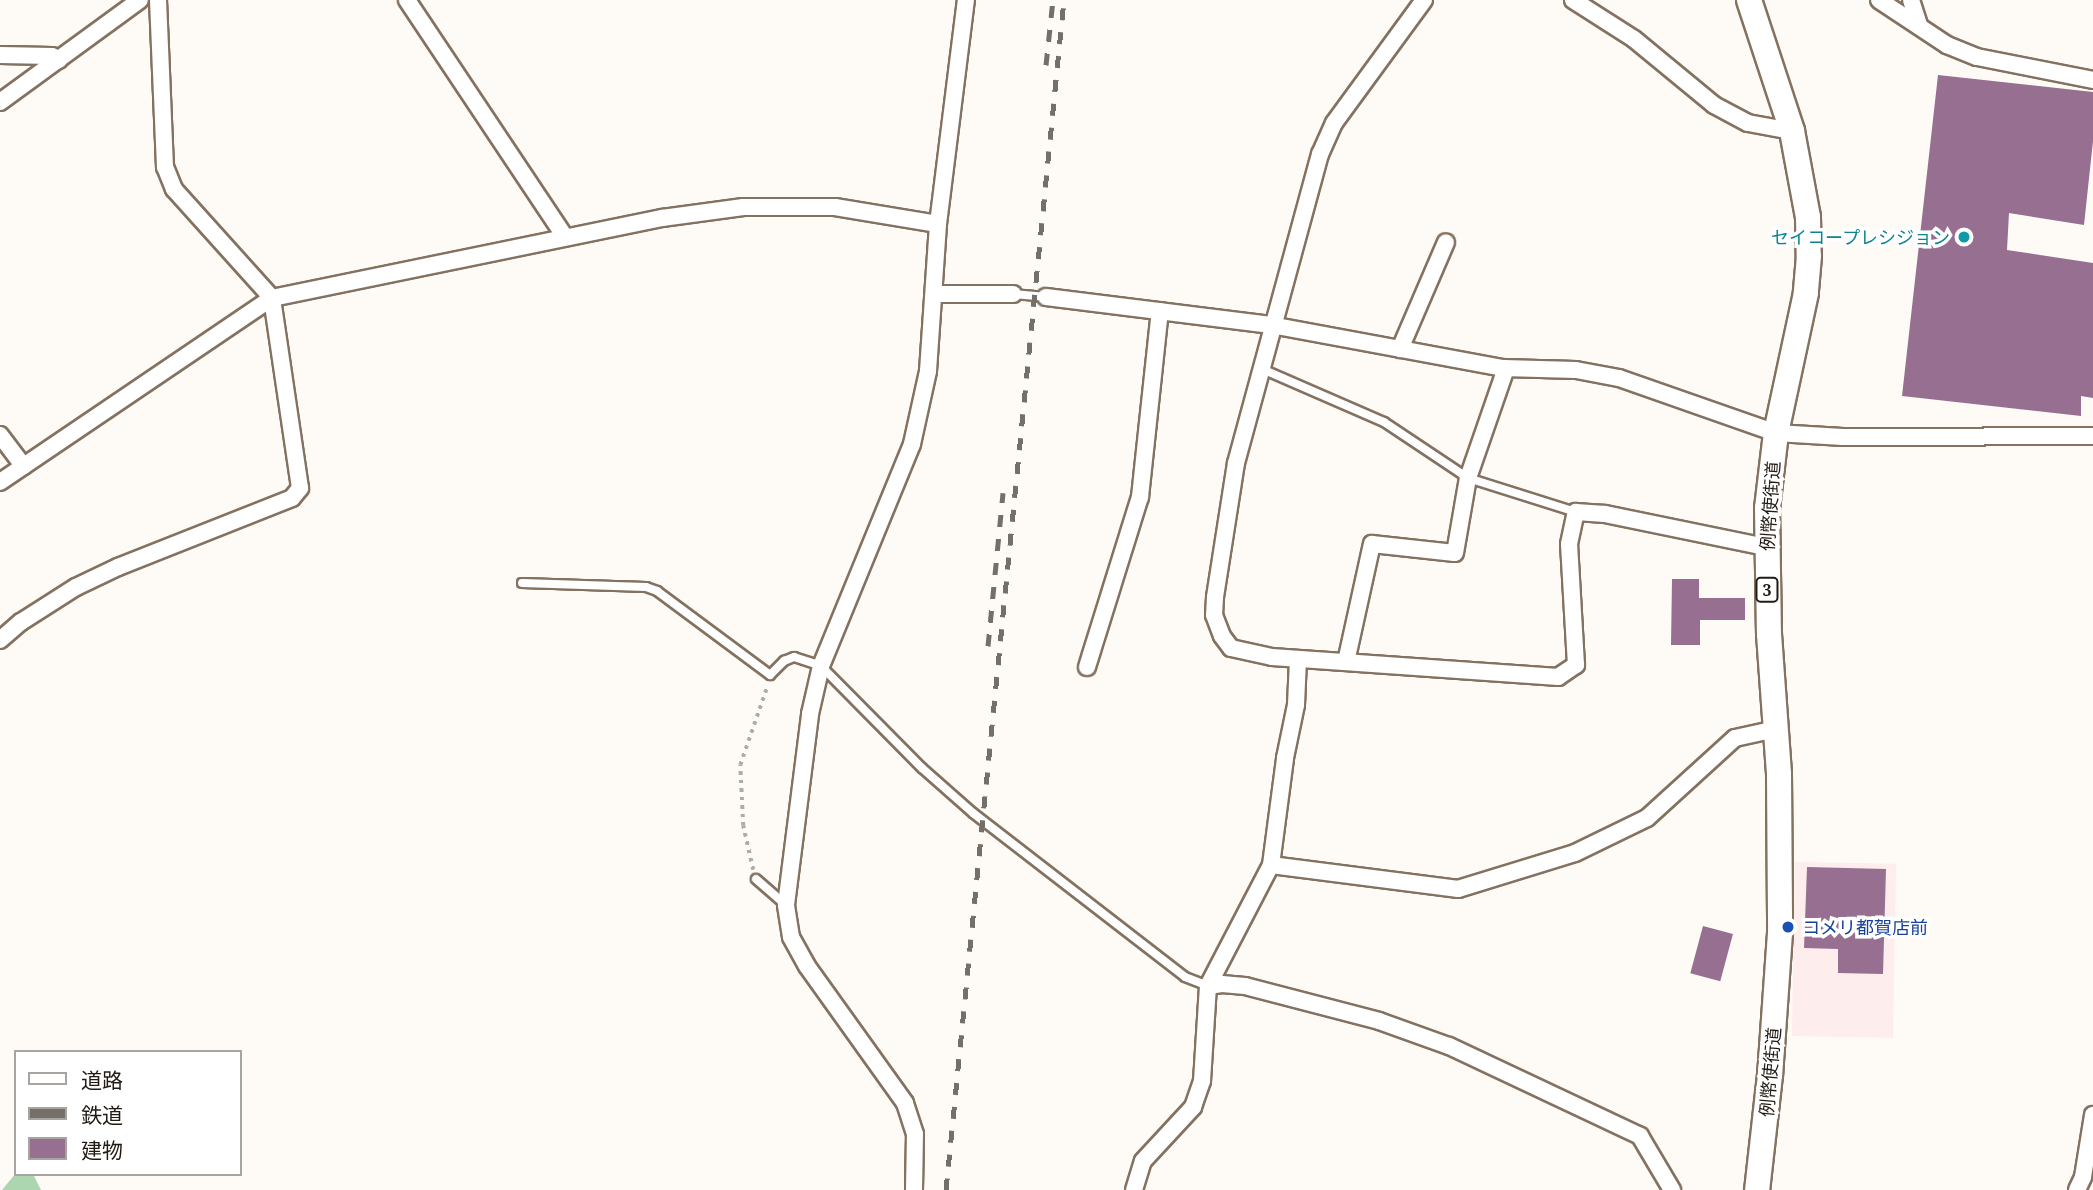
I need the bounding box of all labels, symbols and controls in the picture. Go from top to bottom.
place label: セイコープレシジョン [1770,226,1950,248]
marker: セイコープレシジョン [1956,229,1972,245]
street label: 例幣使街道 [1756,460,1784,552]
road number: 3 [1755,578,1779,603]
place label: コメリ都賀店前 [1802,916,1928,938]
marker: コメリ都賀店前 [1780,919,1796,935]
street label: 例幣使街道 [1755,1026,1785,1118]
legend [14,1050,242,1176]
text: 道路 [81,1066,123,1094]
text: 鉄道 [81,1101,123,1129]
text: 建物 [81,1136,123,1164]

